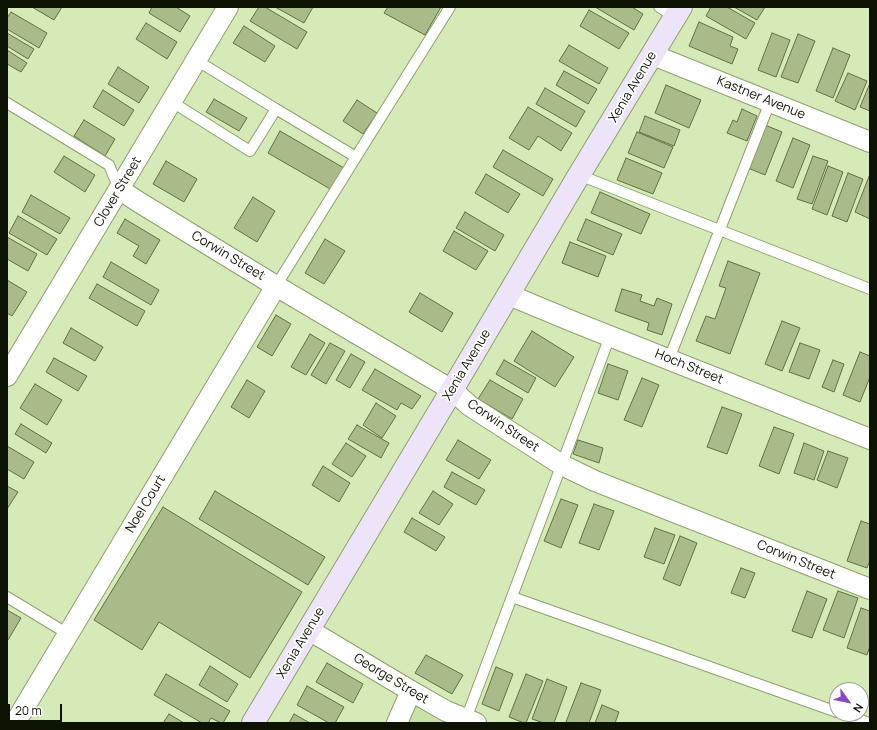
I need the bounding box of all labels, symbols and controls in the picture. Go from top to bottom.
street label: Xenia Avenue [606,49,660,125]
street label: Kastner Avenue [714,73,808,123]
street label: Clover Street [91,154,145,230]
street label: Corwin Street [188,228,268,284]
street label: Xenia Avenue [440,327,494,403]
street label: Hoch Street [653,346,725,388]
street label: Corwin Street [464,396,542,456]
street label: Noel Court [123,472,169,536]
street label: Corwin Street [755,537,837,583]
street label: Xenia Avenue [274,605,328,681]
street label: George Street [351,650,431,708]
north arrow [829,682,869,722]
scale bar [10,696,64,722]
text: N [850,701,867,716]
text: 20 m [15,702,42,719]

